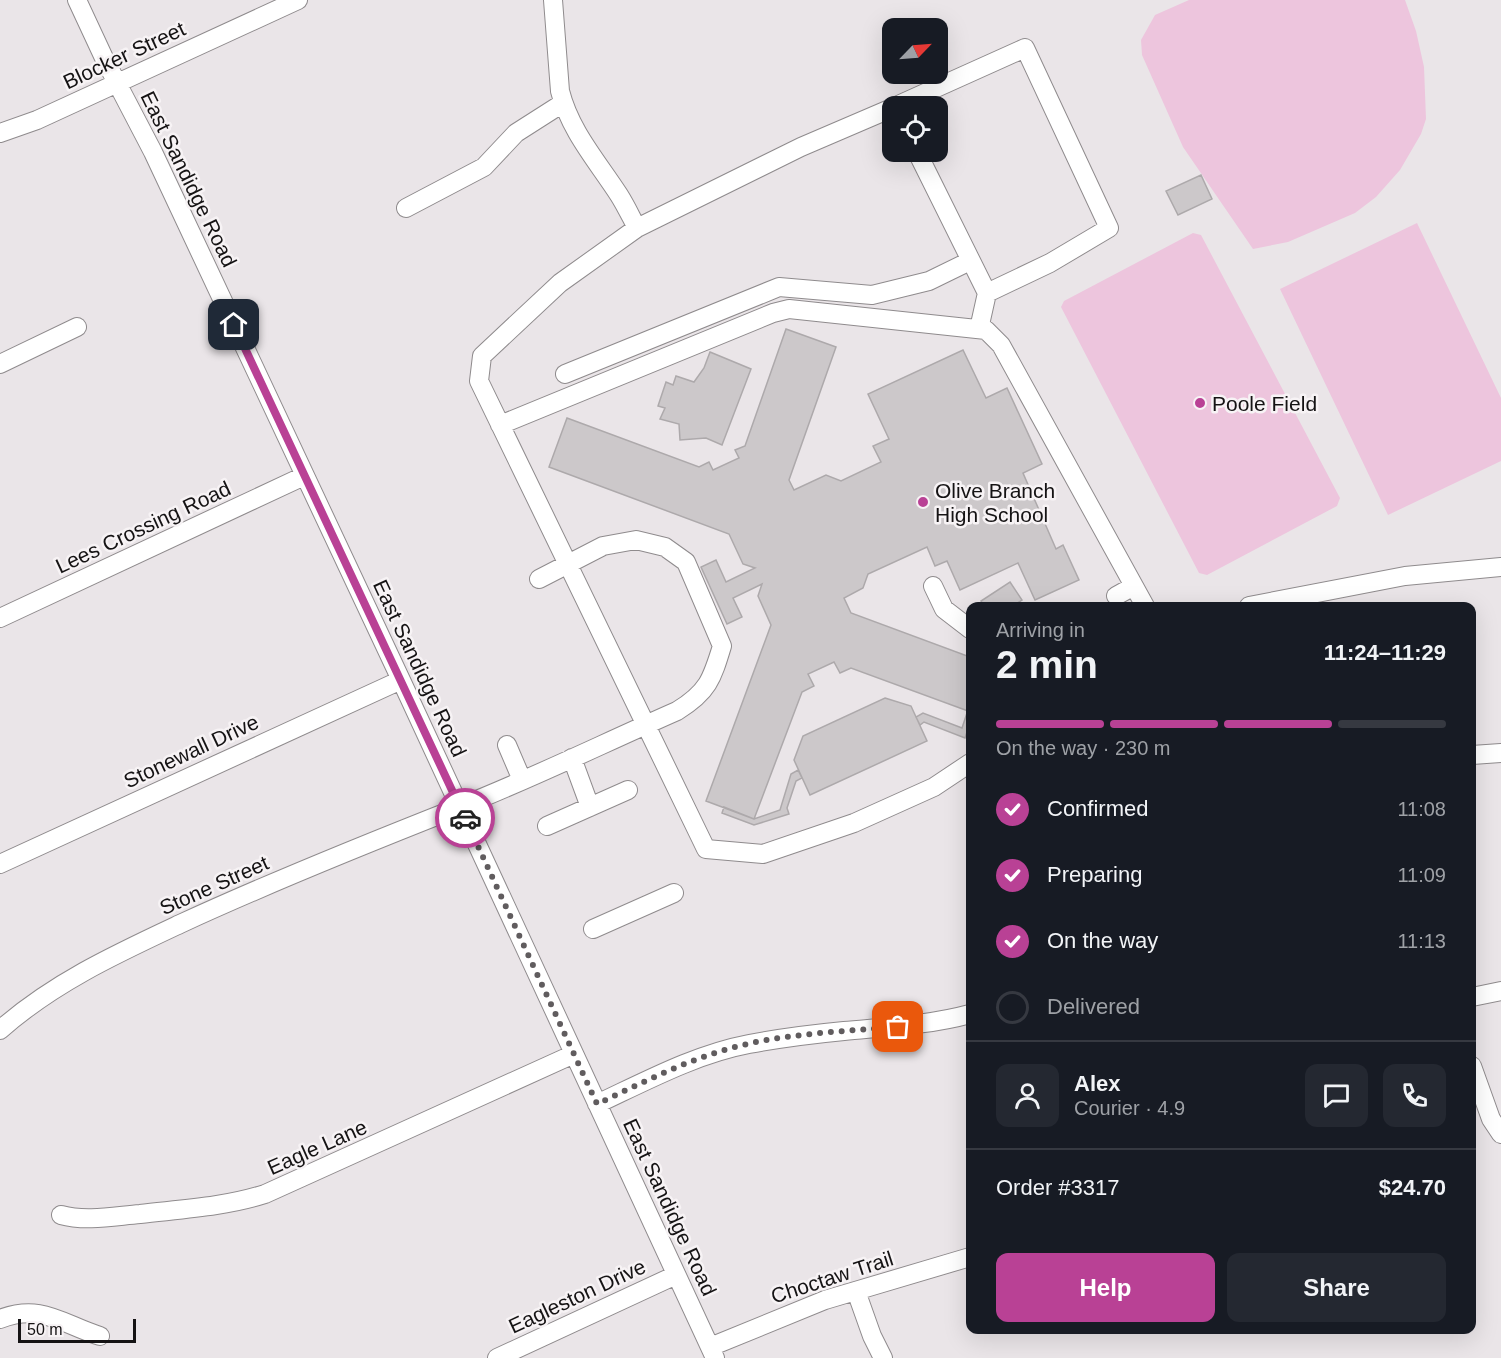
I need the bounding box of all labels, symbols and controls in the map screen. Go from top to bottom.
street label: Blocker Street [59,17,189,93]
north arrow [882,18,948,84]
map controls [882,18,948,162]
street label: East Sandidge Road [136,87,242,271]
button: locate [882,96,948,162]
pin [208,299,259,350]
icon: home [217,308,250,341]
place label: Poole Field [1212,392,1317,415]
marker: Poole Field [1193,396,1207,410]
street label: Lees Crossing Road [52,476,234,578]
place label: Olive Branch High School [935,479,1055,526]
marker: Olive Branch High School [916,495,930,509]
street label: East Sandidge Road [369,576,471,760]
text: Arriving in [996,619,1085,641]
text: 11:24–11:29 [1324,640,1446,665]
text: 2 min [996,643,1098,686]
street label: Stonewall Drive [120,710,262,792]
text: On the way · 230 m [996,737,1171,759]
courier [435,788,495,848]
icon: check [996,793,1029,826]
text: Confirmed [1047,796,1148,821]
text: 11:08 [1397,798,1446,820]
icon: car [449,802,482,835]
street label: Stone Street [156,851,272,919]
icon: check [996,859,1029,892]
text: Preparing [1047,862,1142,887]
text: 11:09 [1397,864,1446,886]
icon: check [996,925,1029,958]
text: On the way [1047,928,1158,953]
text: 11:13 [1397,930,1446,952]
text: Delivered [1047,994,1140,1019]
pin [872,1001,923,1052]
icon: bag [881,1010,914,1043]
button: person [996,1064,1059,1127]
button: chat [1305,1064,1368,1127]
button: phone [1383,1064,1446,1127]
text: Alex [1074,1071,1120,1096]
text: Courier · 4.9 [1074,1097,1185,1119]
street label: Eagle Lane [264,1115,370,1179]
street label: East Sandidge Road [619,1115,721,1299]
text: Order #3317 [996,1175,1120,1200]
text: $24.70 [1379,1175,1446,1200]
street label: Choctaw Trail [768,1246,896,1308]
button: Help [996,1253,1215,1322]
button: Share [1227,1253,1446,1322]
street label: Eagleston Drive [505,1254,649,1338]
scale bar [18,1316,136,1344]
text: 50 m [27,1321,63,1338]

